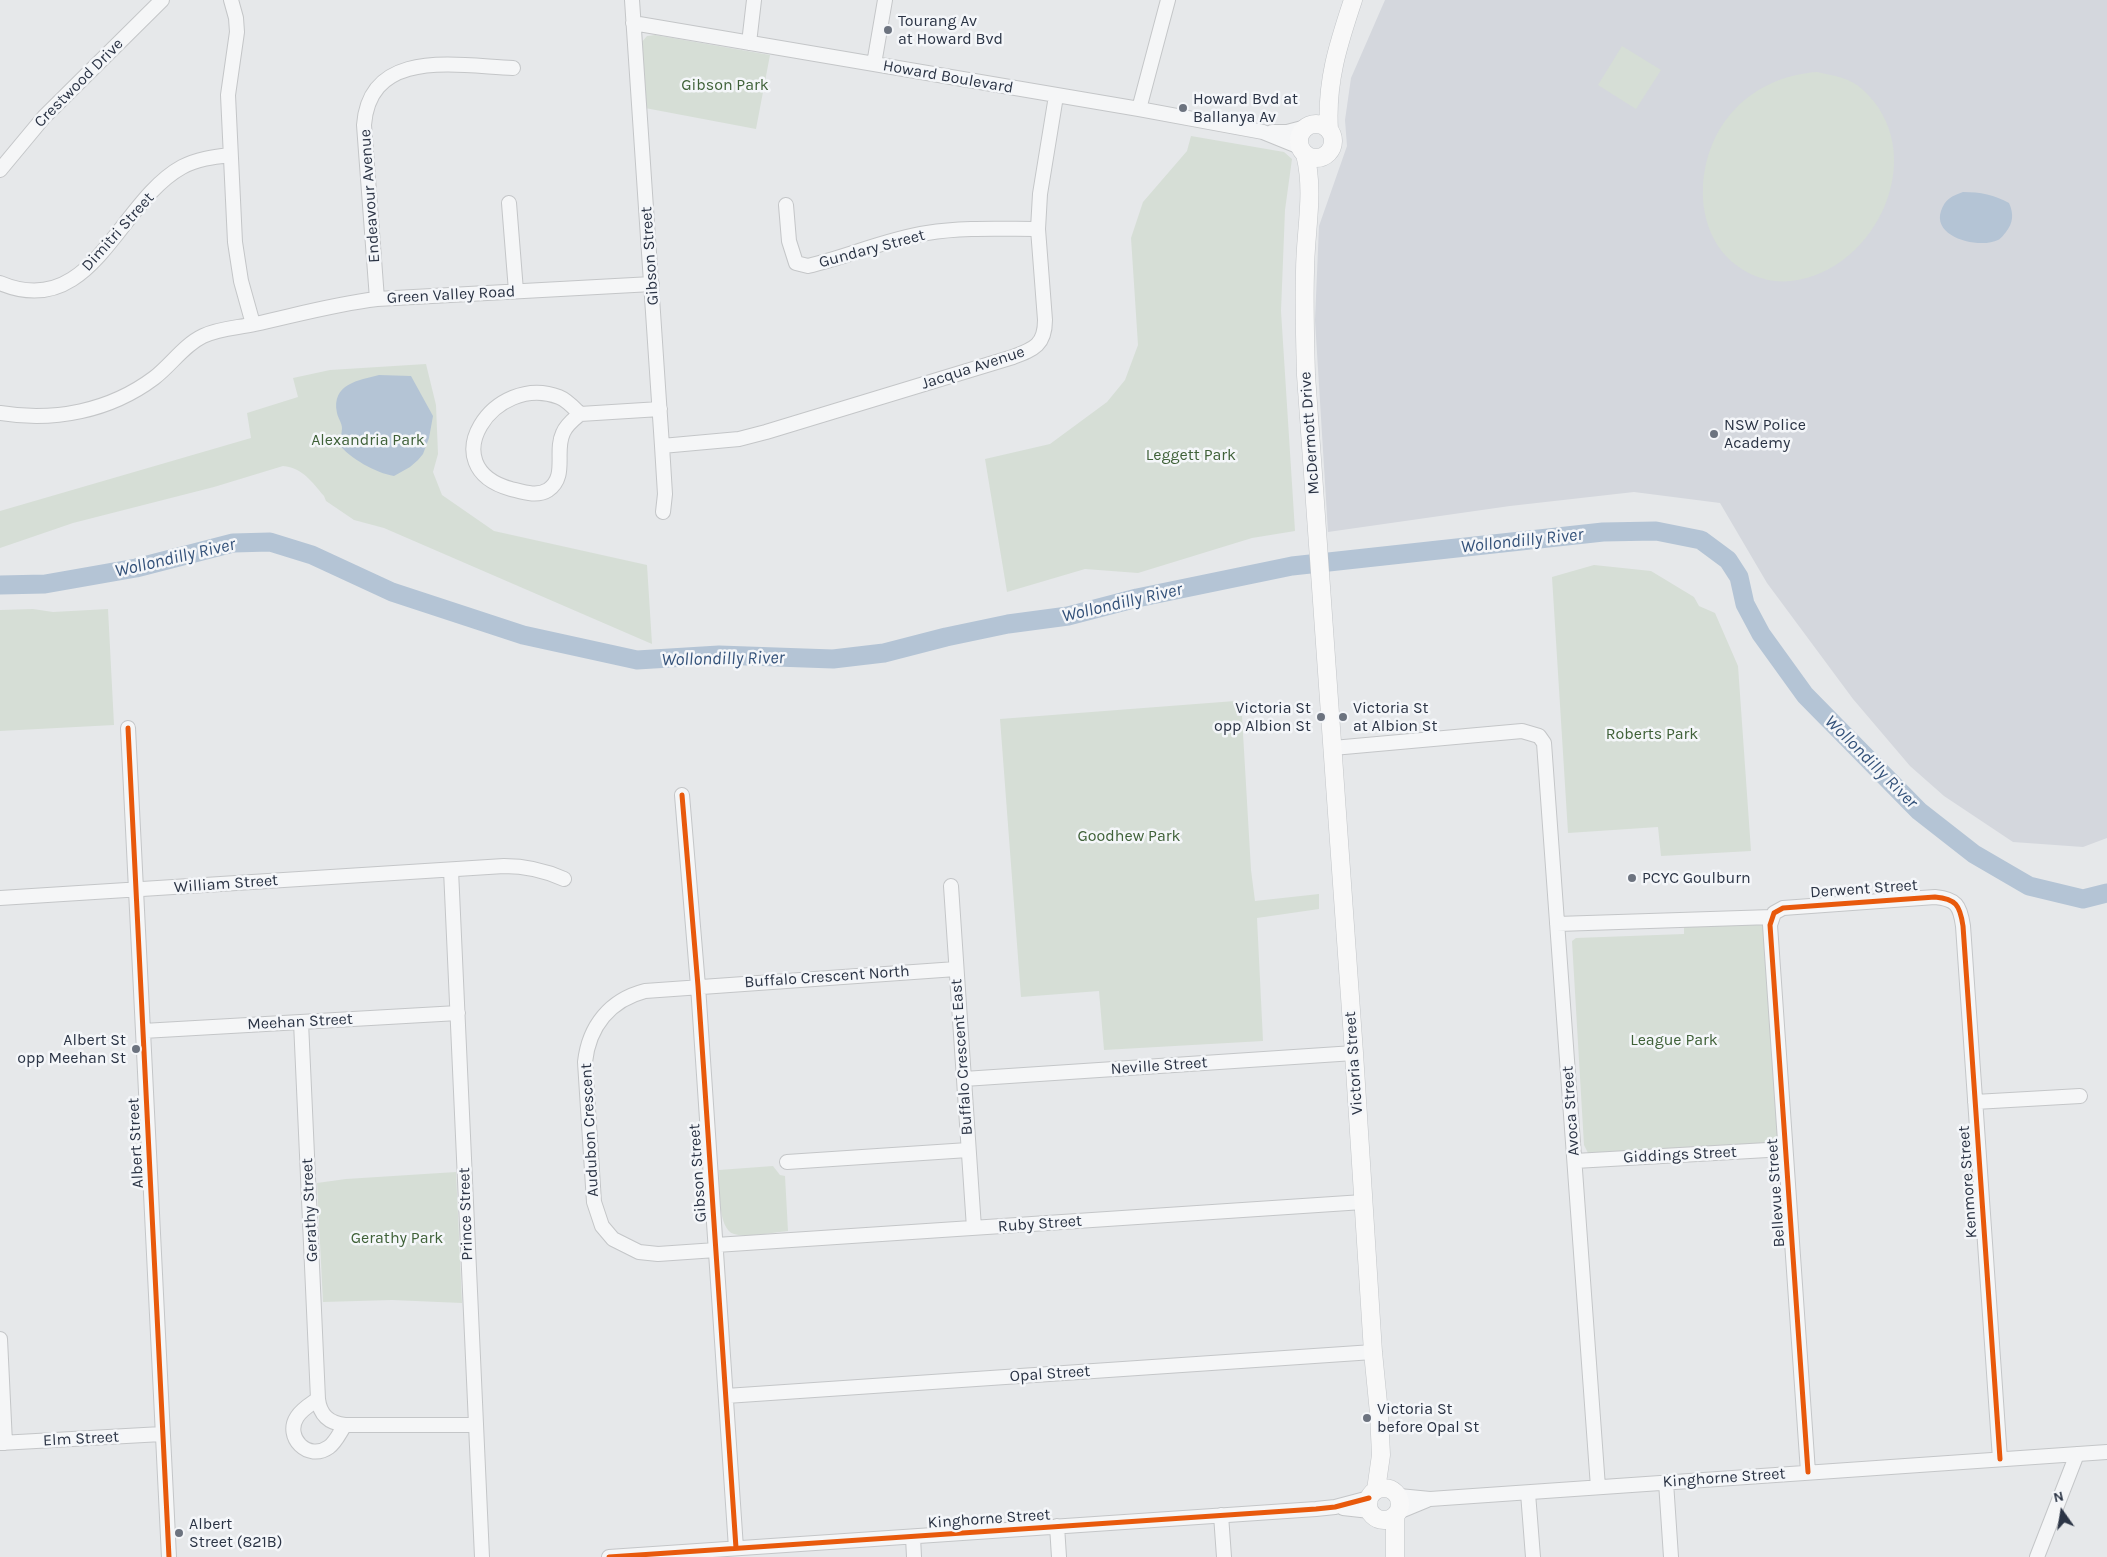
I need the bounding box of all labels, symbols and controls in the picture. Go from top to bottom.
place label: Tourang Av at Howard Bvd [898,11,1003,49]
marker: Tourang Av at Howard Bvd [882,24,894,36]
street label: Crestwood Drive [31,35,127,131]
street label: Howard Boulevard [881,56,1015,98]
park label: Gibson Park [681,75,769,95]
place label: Howard Bvd at Ballanya Av [1193,89,1298,127]
marker: Howard Bvd at Ballanya Av [1177,102,1189,114]
street label: Endeavour Avenue [356,129,384,263]
street label: Dimitri Street [78,189,158,275]
street label: Gibson Street [637,206,663,306]
street label: Gundary Street [817,226,927,272]
street label: Green Valley Road [386,282,516,308]
street label: Jacqua Avenue [919,342,1027,394]
street label: McDermott Drive [1296,371,1324,495]
place label: NSW Police Academy [1724,415,1806,453]
marker: NSW Police Academy [1708,428,1720,440]
park label: Alexandria Park [311,430,425,450]
park label: Leggett Park [1146,445,1236,465]
water label: Wollondilly River [1460,524,1584,558]
water label: Wollondilly River [113,534,237,582]
water label: Wollondilly River [1060,579,1184,627]
water label: Wollondilly River [661,647,785,671]
place label: Victoria St opp Albion St [1214,698,1311,736]
place label: Victoria St at Albion St [1353,698,1437,736]
marker: Victoria St opp Albion St [1315,711,1327,723]
marker: Victoria St at Albion St [1337,711,1349,723]
water label: Wollondilly River [1820,711,1922,813]
park label: Roberts Park [1606,724,1698,744]
park label: Goodhew Park [1078,826,1180,846]
place label: PCYC Goulburn [1642,868,1751,888]
street label: William Street [173,871,279,897]
marker: PCYC Goulburn [1626,872,1638,884]
street label: Derwent Street [1810,876,1918,902]
street label: Buffalo Crescent North [744,962,910,992]
street label: Buffalo Crescent East [947,978,977,1136]
street label: Meehan Street [247,1010,353,1034]
street label: Victoria Street [1341,1011,1367,1115]
place label: Albert St opp Meehan St [17,1030,126,1068]
park label: League Park [1630,1030,1718,1050]
marker: Albert St opp Meehan St [130,1043,142,1055]
street label: Neville Street [1110,1053,1208,1079]
street label: Audubon Crescent [577,1063,603,1197]
street label: Avoca Street [1558,1065,1584,1157]
street label: Albert Street [124,1097,148,1189]
street label: Gibson Street [685,1123,711,1223]
street label: Kenmore Street [1954,1125,1982,1239]
street label: Bellevue Street [1763,1138,1789,1248]
street label: Giddings Street [1623,1142,1737,1168]
street label: Gerathy Street [298,1158,322,1262]
street label: Prince Street [455,1167,477,1261]
street label: Ruby Street [997,1211,1083,1237]
park label: Gerathy Park [351,1228,443,1248]
street label: Opal Street [1009,1362,1091,1386]
place label: Victoria St before Opal St [1377,1399,1479,1437]
marker: Victoria St before Opal St [1361,1412,1373,1424]
street label: Elm Street [42,1427,120,1451]
street label: Kinghorne Street [1662,1464,1786,1492]
north arrow [2037,1487,2087,1537]
text: N [2052,1487,2065,1506]
street label: Kinghorne Street [927,1505,1051,1533]
place label: Albert Street (821B) [189,1514,282,1552]
marker: Albert Street (821B) [173,1527,185,1539]

